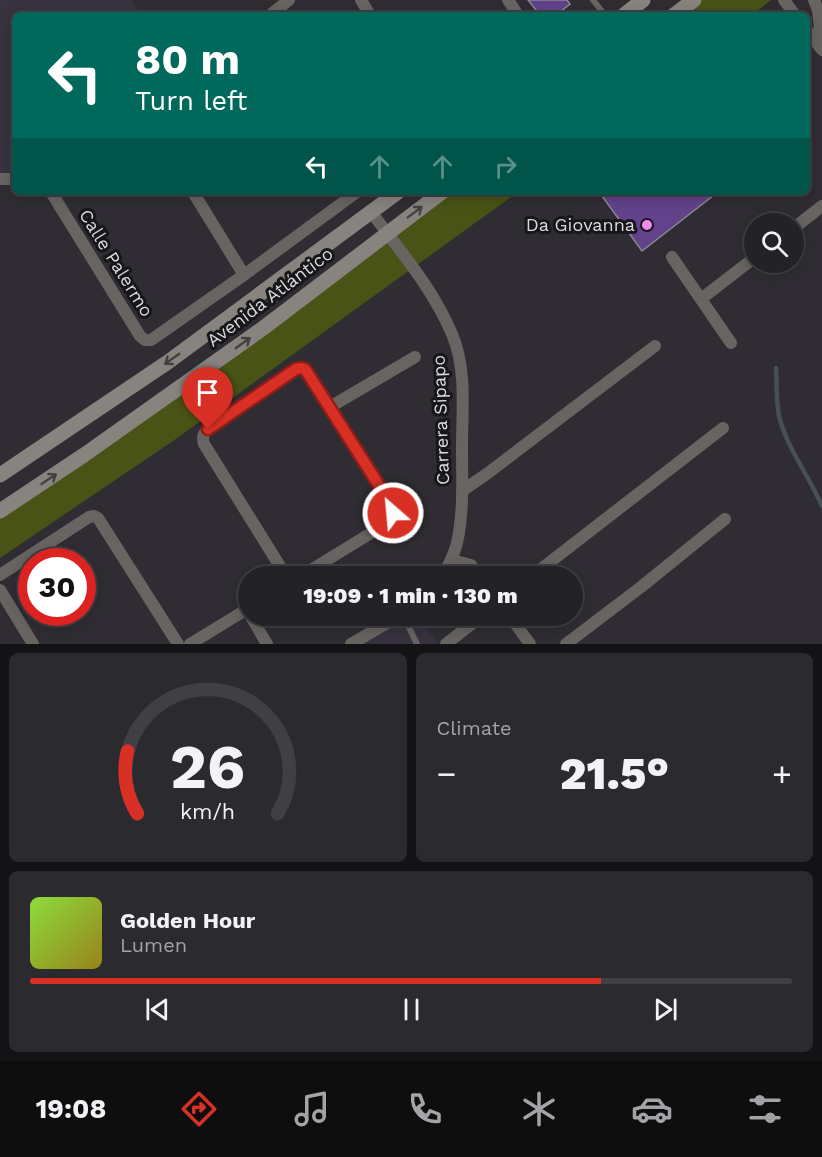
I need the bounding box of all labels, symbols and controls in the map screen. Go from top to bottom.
text: 80 m [135,35,240,84]
icon: left [36,36,114,114]
text: Turn left [135,85,247,117]
icon: left [300,150,333,183]
icon: ahead [363,150,396,183]
icon: ahead [426,150,459,183]
icon: right [489,150,522,183]
street label: Calle Palermo [75,205,158,320]
one-way arrow [406,206,422,219]
map controls [744,213,804,273]
button: search [744,213,804,273]
place label: Da Giovanna [526,214,635,235]
marker: Da Giovanna [640,218,654,232]
street label: Avenida Atlántico [203,242,337,351]
one-way arrow [234,336,250,349]
one-way arrow [164,353,181,365]
street label: Carrera Sipapo [428,355,453,485]
pin [182,367,233,429]
icon: arrive [191,376,224,409]
one-way arrow [40,472,57,485]
position arrow [361,481,425,545]
speed limit sign: 30 [18,548,96,626]
text: 19:09 · 1 min · 130 m [303,583,518,608]
text: Climate [437,716,512,740]
text: 26 [170,730,246,803]
text: 21.5° [559,747,669,800]
text: − [437,754,456,793]
text: + [772,754,792,793]
text: km/h [180,800,235,825]
text: Golden Hour [120,908,255,933]
text: Lumen [120,933,187,957]
icon: previous [141,993,174,1026]
icon: pause [395,993,428,1026]
icon: next [649,993,682,1026]
icon: directions [178,1088,220,1130]
icon: music [291,1088,333,1130]
icon: phone [404,1088,446,1130]
icon: climate [518,1088,560,1130]
icon: car [631,1088,673,1130]
icon: filters [744,1088,786,1130]
text: 19:08 [36,1093,106,1125]

